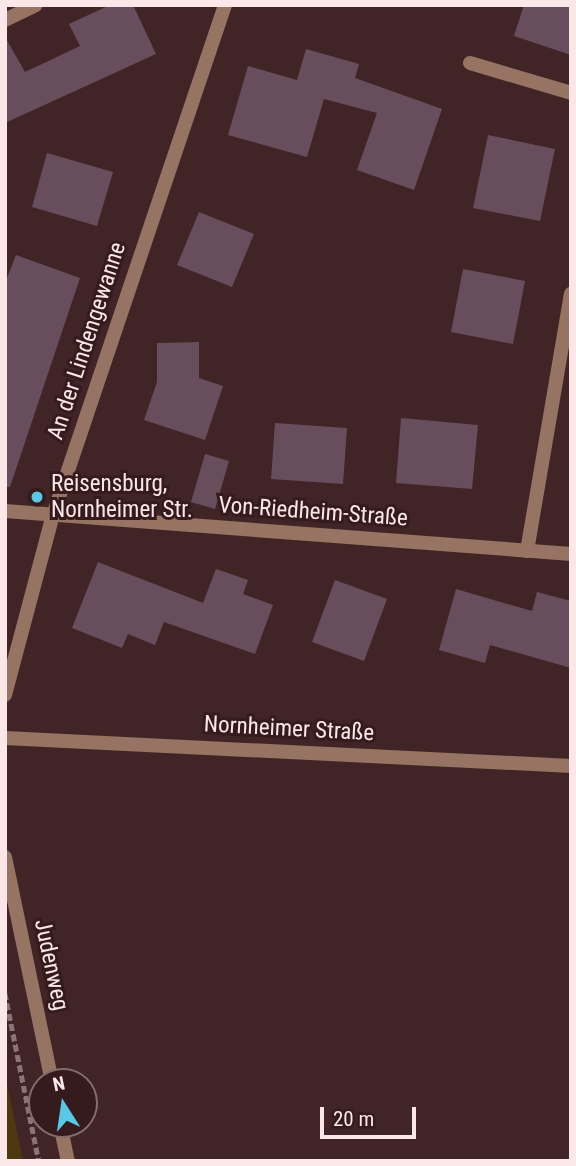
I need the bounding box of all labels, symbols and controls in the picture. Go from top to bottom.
street label: An der Lindengewanne [42,239,132,443]
place label: Reisensburg, Nornheimer Str. [51,470,193,524]
marker: Reisensburg, Nornheimer Str. [29,489,45,505]
street label: Von-Riedheim-Straße [217,492,409,532]
street label: Nornheimer Straße [203,711,375,747]
street label: Judenweg [28,917,74,1013]
north arrow [28,1068,98,1138]
text: N [51,1071,67,1096]
scale bar [324,1092,420,1136]
text: 20 m [333,1107,374,1131]

